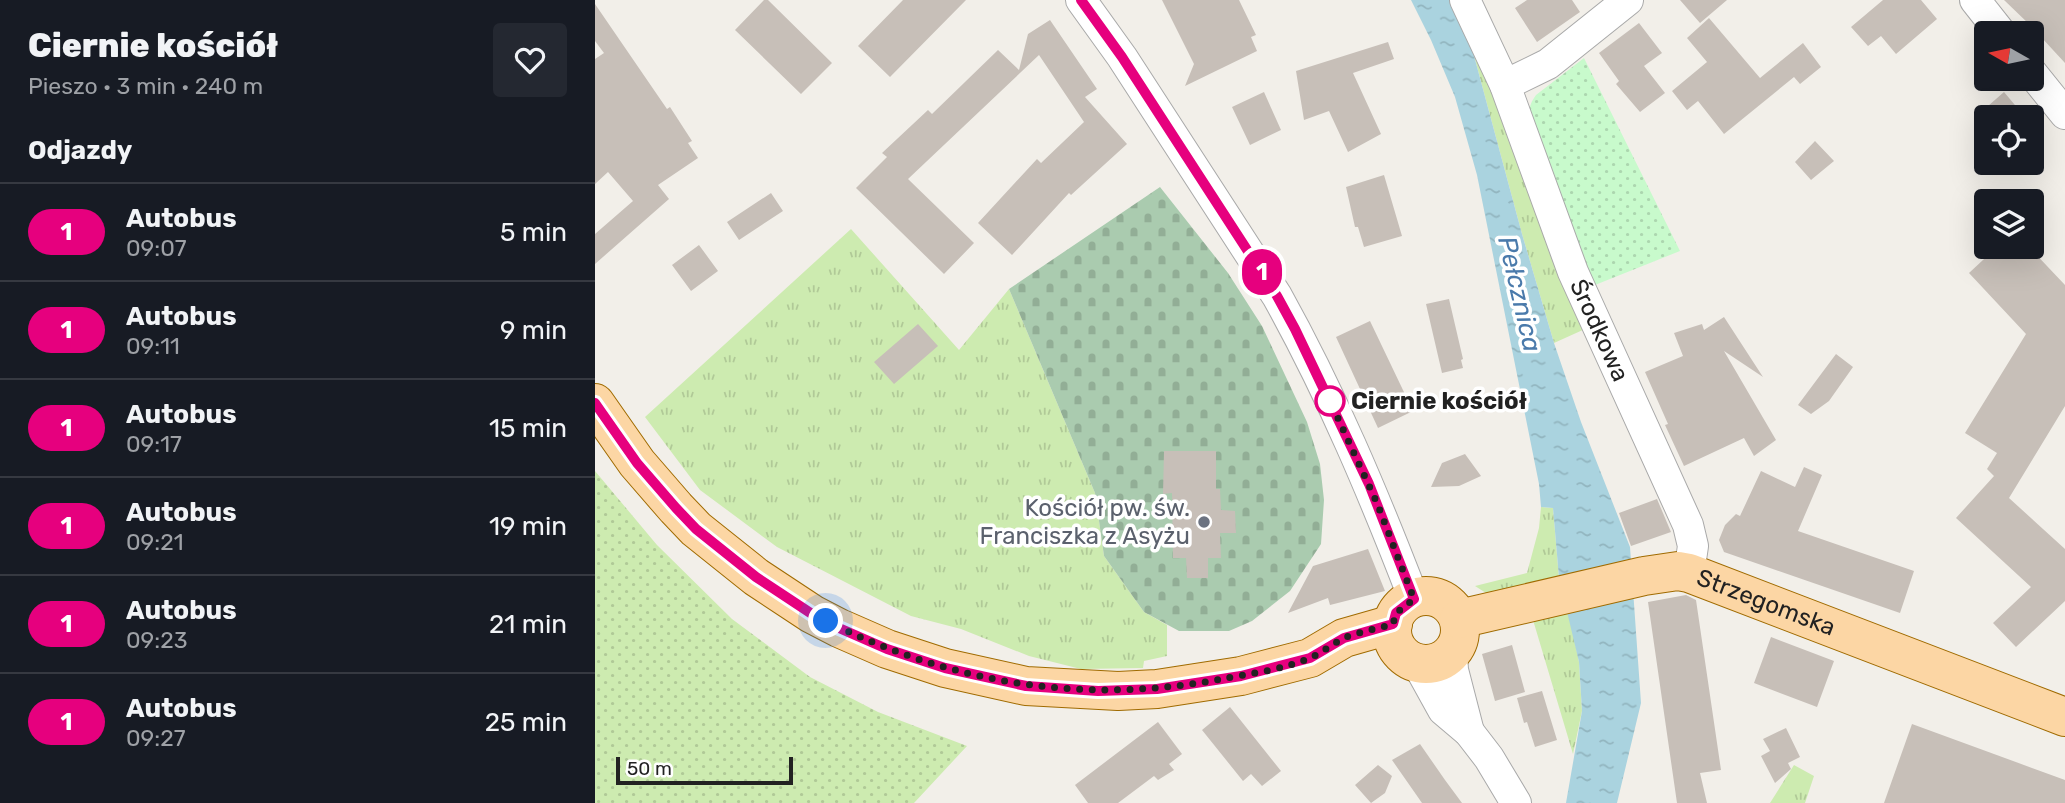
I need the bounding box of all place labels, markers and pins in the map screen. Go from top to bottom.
marker: Ciernie kościół [1315,386,1345,416]
place label: Ciernie kościół [1351,387,1527,415]
place label: Kościół pw. św. Franciszka z Asyżu [980,494,1190,550]
marker: Kościół pw. św. Franciszka z Asyżu [1196,514,1212,530]

